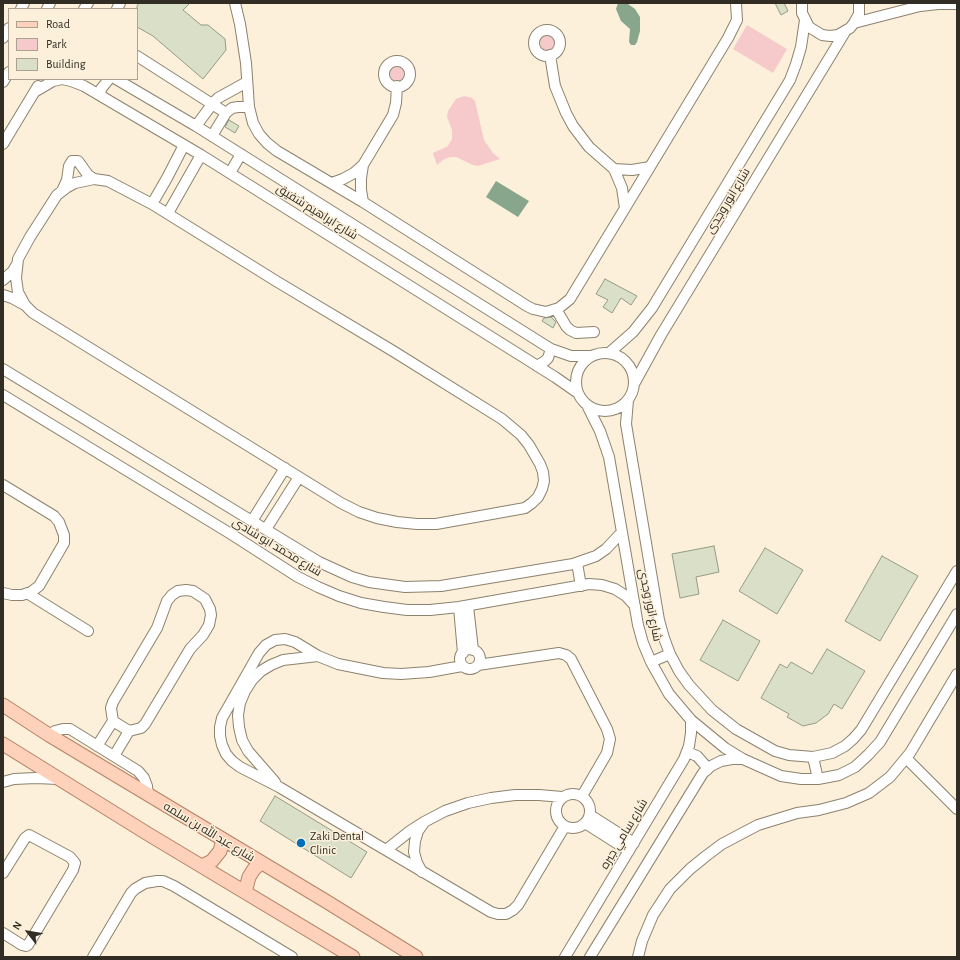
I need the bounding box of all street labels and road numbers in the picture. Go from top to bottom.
street label: شارع انور وجدى [703,166,753,236]
street label: شارع ابراهيم شفيق [274,181,360,243]
street label: شارع محمد ابو شادى [230,515,324,579]
street label: شارع انور وجدى [635,567,665,643]
street label: شارع سامي جبره [597,796,651,872]
street label: شارع عبد الله بن سلمه [161,799,257,865]

